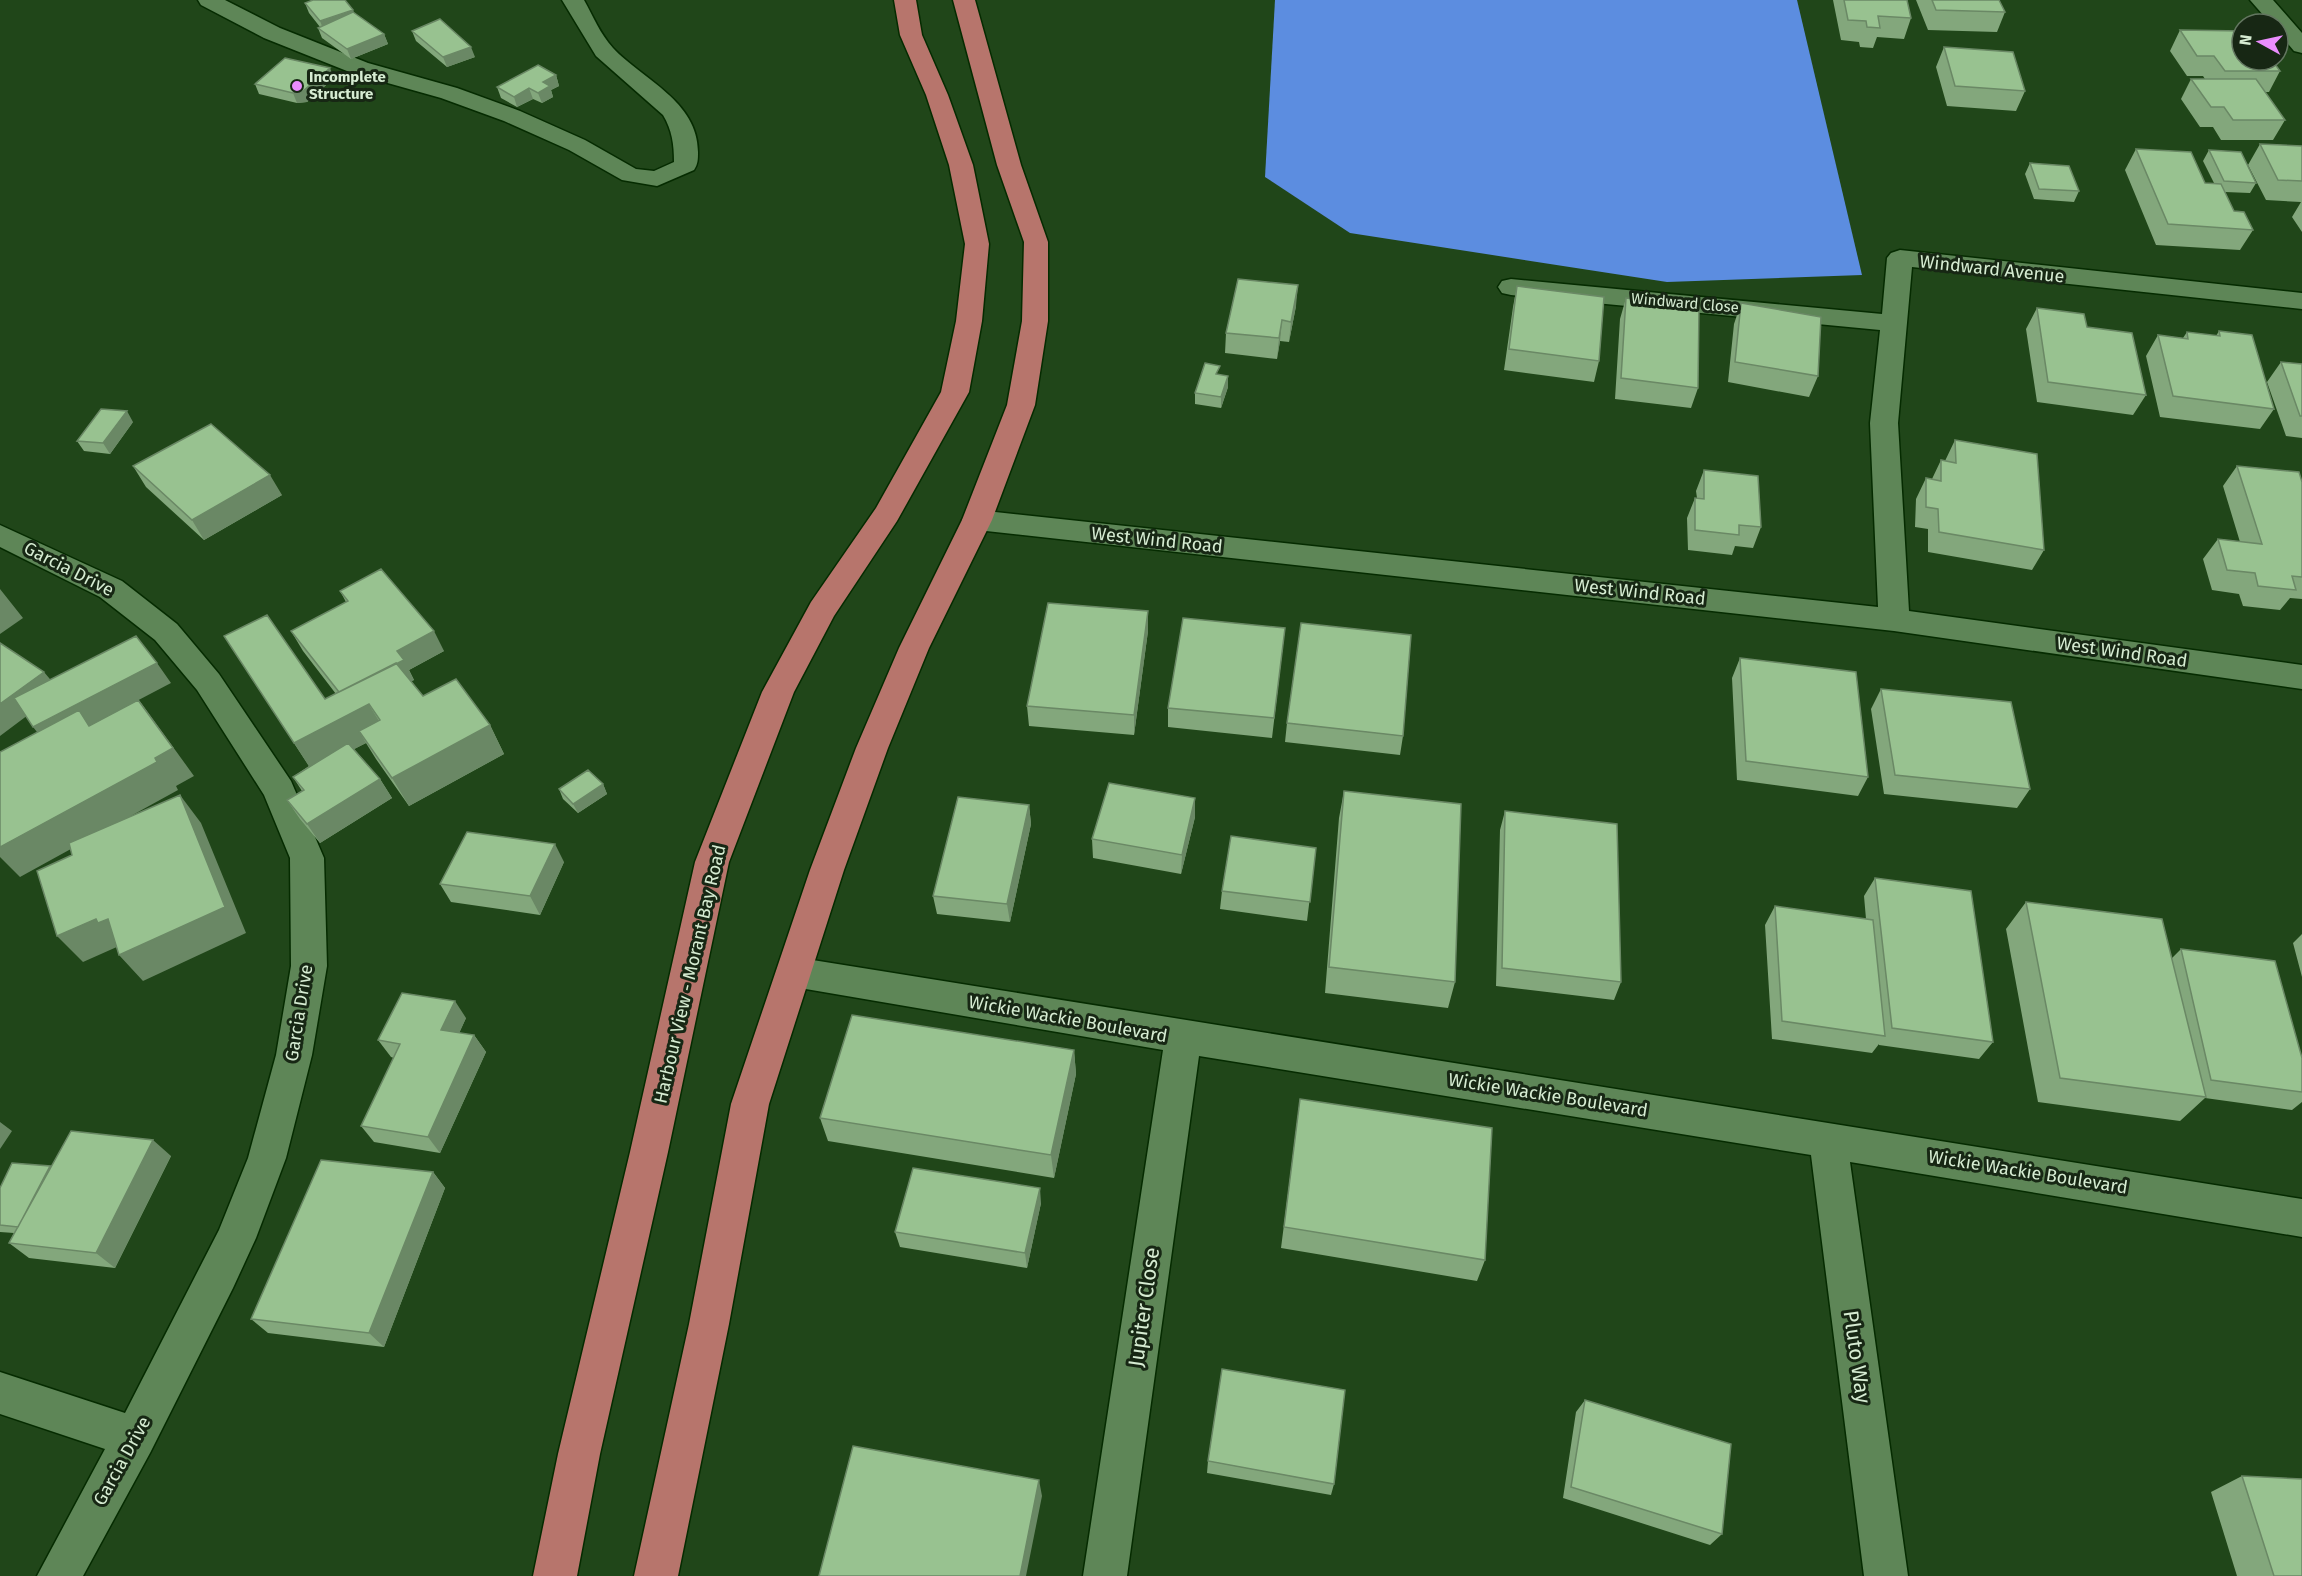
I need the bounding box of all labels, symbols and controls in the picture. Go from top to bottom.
north arrow [2230,12,2290,72]
text: N [2235,33,2256,47]
place label: Incomplete Structure [309,68,386,103]
marker: Incomplete Structure [290,79,304,93]
street label: Windward Avenue [1919,250,2065,288]
street label: Windward Close [1630,289,1740,317]
street label: West Wind Road [1090,522,1224,558]
street label: Garcia Drive [20,537,118,601]
street label: West Wind Road [1573,574,1707,610]
street label: West Wind Road [2055,632,2189,672]
street label: Harbour View - Morant Bay Road [649,842,731,1106]
street label: Garcia Drive [280,963,318,1063]
street label: Wickie Wackie Boulevard [967,991,1169,1047]
street label: Wickie Wackie Boulevard [1447,1068,1649,1122]
street label: Wickie Wackie Boulevard [1927,1145,2129,1199]
street label: Jupiter Close [1123,1246,1165,1368]
street label: Pluto Way [1838,1309,1876,1406]
street label: Garcia Drive [89,1413,155,1509]

